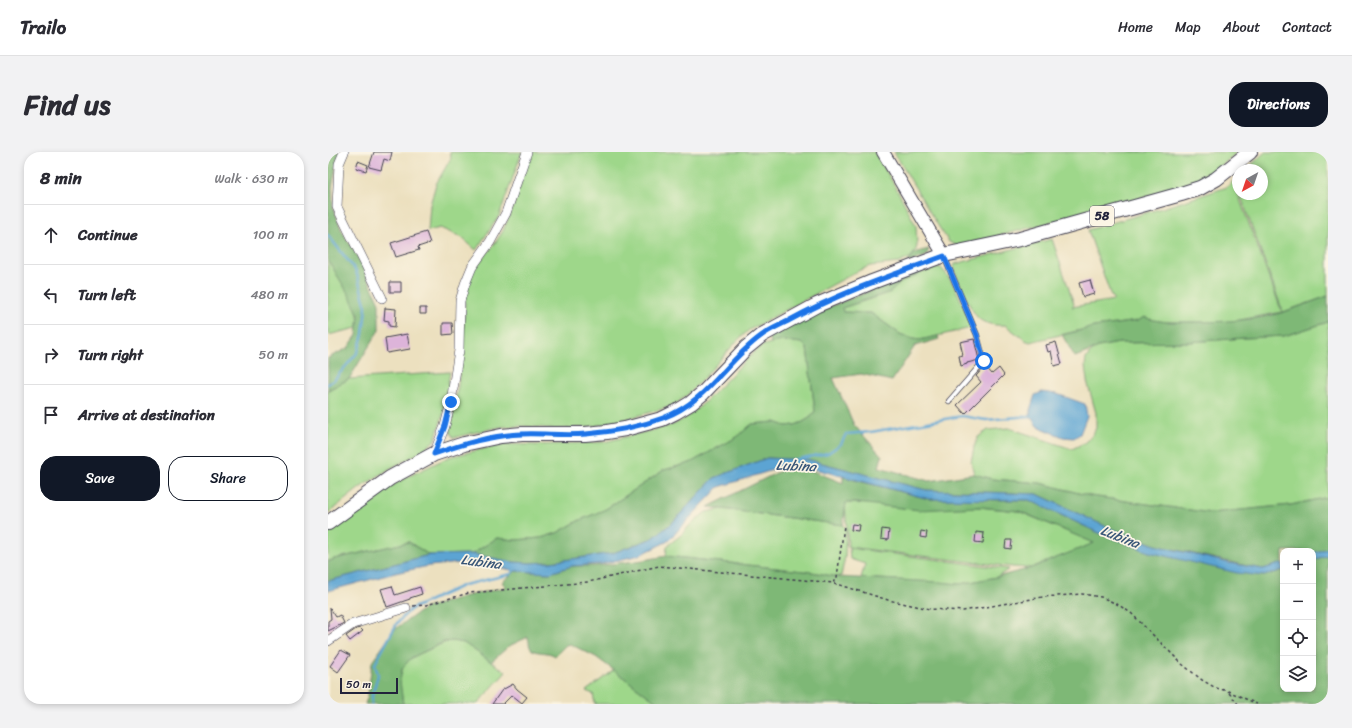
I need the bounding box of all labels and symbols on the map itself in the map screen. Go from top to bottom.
north arrow [1232,164,1268,200]
road number: 58 [1090,206,1114,226]
route start [975,352,993,370]
route end [442,393,460,411]
water label: Lubina [776,453,818,479]
water label: Lubina [1097,518,1145,557]
water label: Lubina [460,547,504,577]
scale bar [340,676,398,695]

